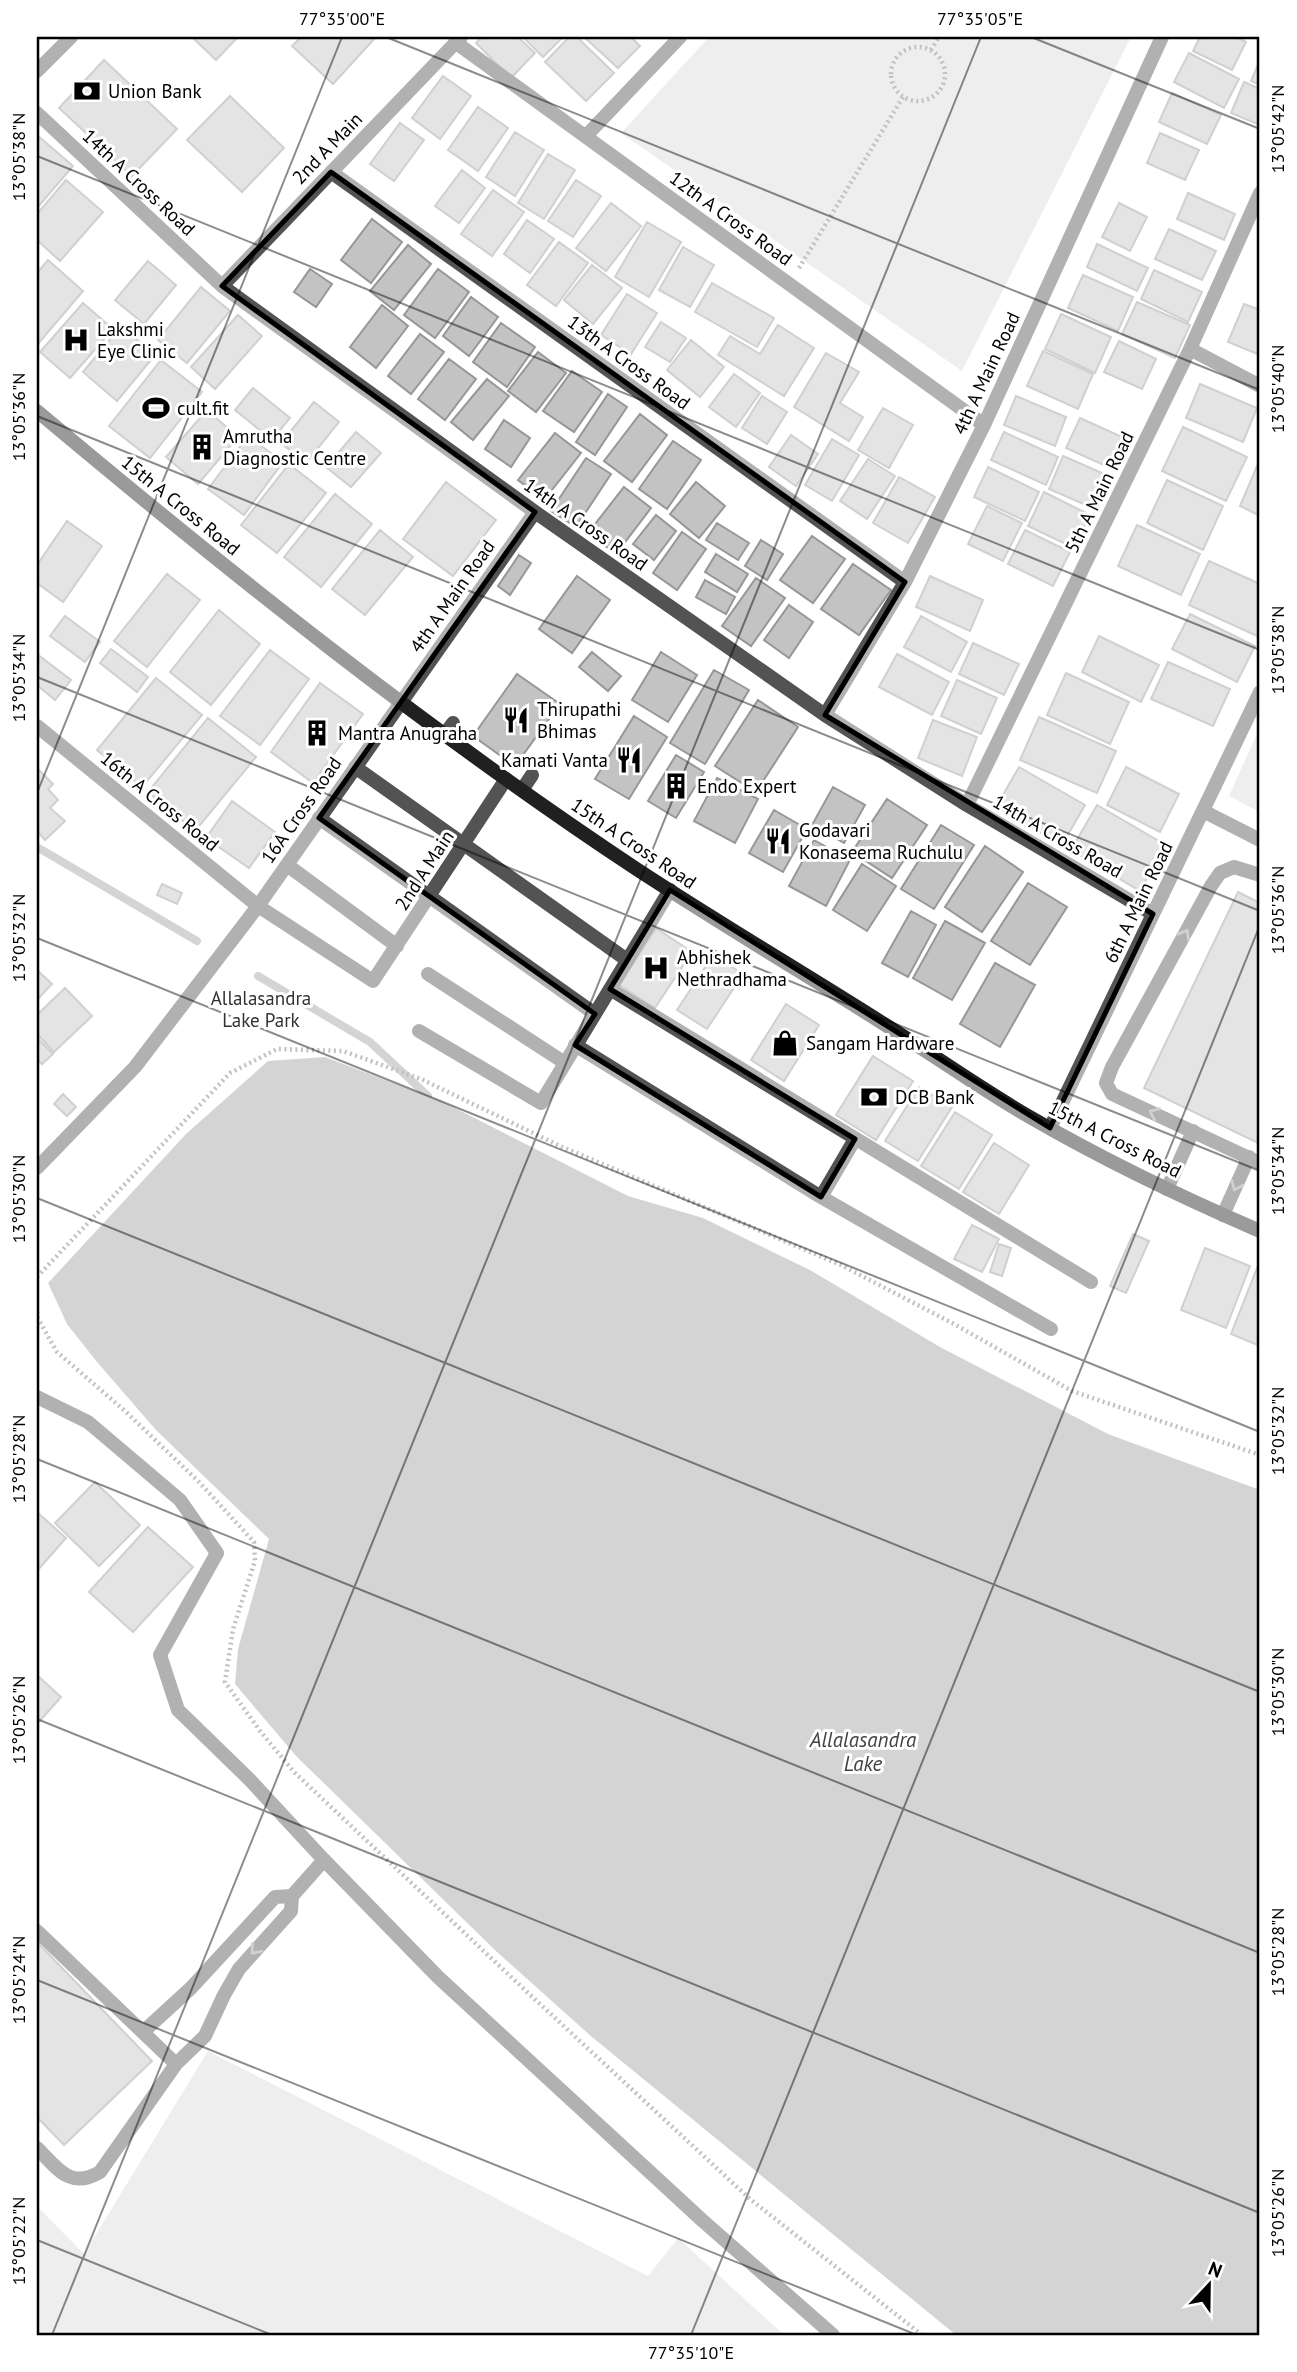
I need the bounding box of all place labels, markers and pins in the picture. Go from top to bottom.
bank icon: Union Bank [72,76,102,106]
place label: Union Bank [108,79,202,103]
place label: Lakshmi Eye Clinic [97,317,176,363]
hospital icon: Lakshmi Eye Clinic [61,325,91,355]
sports icon: cult.fit [141,393,171,423]
place label: cult.fit [177,396,229,420]
place label: Amrutha Diagnostic Centre [223,424,366,470]
building icon: Amrutha Diagnostic Centre [187,432,217,462]
place label: Thirupathi Bhimas [537,697,621,743]
restaurant icon: Thirupathi Bhimas [501,705,531,735]
building icon: Mantra Anugraha [302,718,332,748]
place label: Mantra Anugraha [338,721,477,745]
restaurant icon: Kamati Vanta [614,745,644,775]
place label: Kamati Vanta [501,748,608,772]
building icon: Endo Expert [661,771,691,801]
place label: Endo Expert [697,774,797,798]
place label: Godavari Konaseema Ruchulu [799,818,963,864]
restaurant icon: Godavari Konaseema Ruchulu [763,826,793,856]
place label: Abhishek Nethradhama [677,945,787,991]
hospital icon: Abhishek Nethradhama [641,953,671,983]
shop icon: Sangam Hardware [770,1028,800,1058]
place label: Sangam Hardware [806,1031,954,1055]
bank icon: DCB Bank [859,1082,889,1112]
place label: DCB Bank [895,1085,974,1109]

